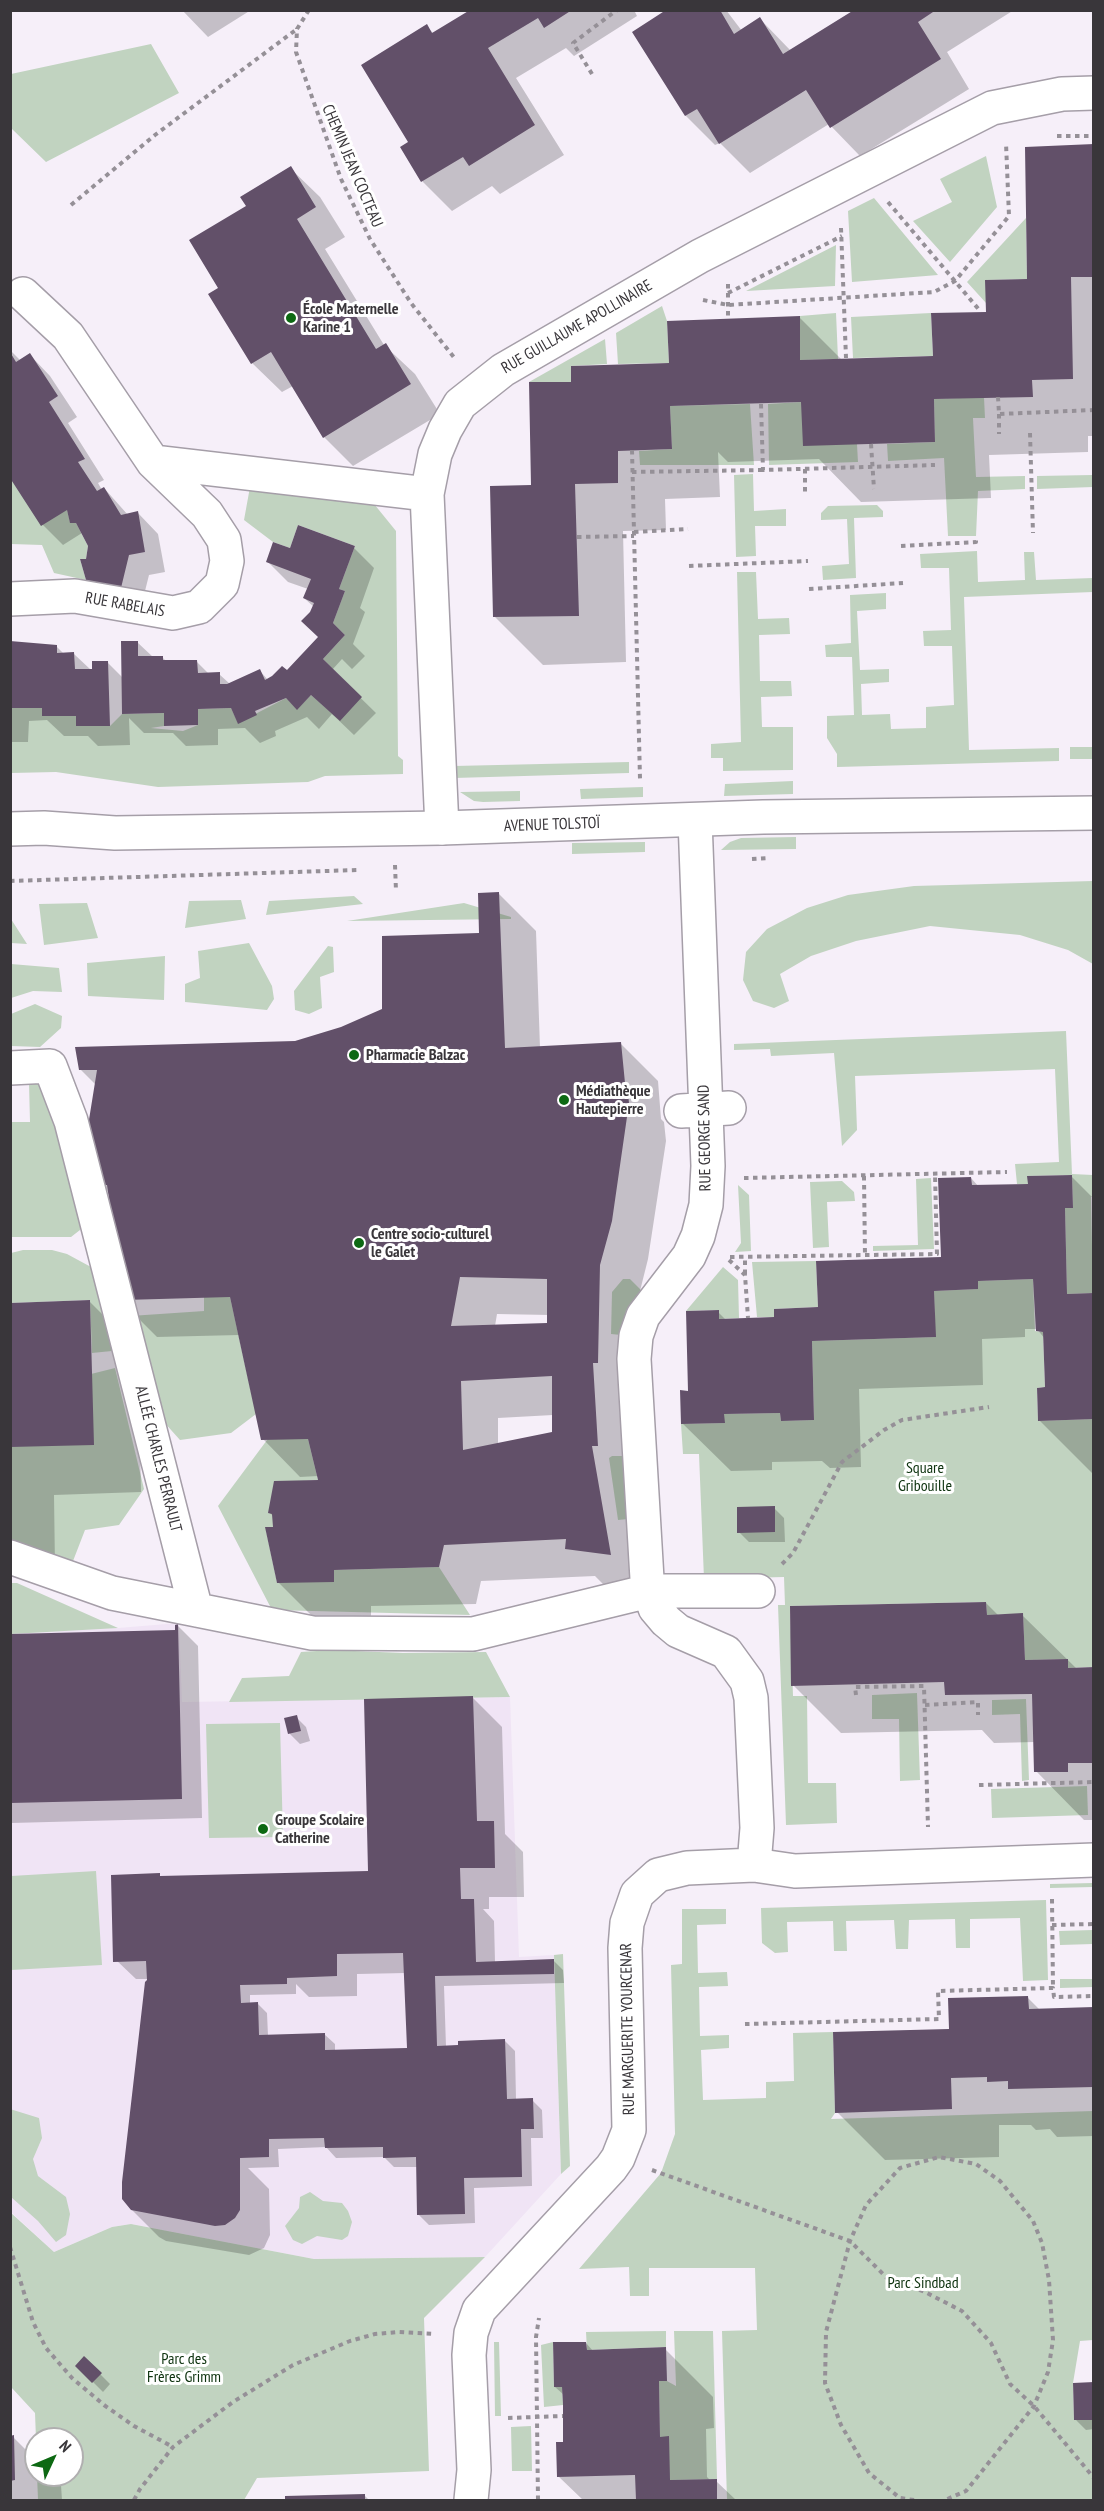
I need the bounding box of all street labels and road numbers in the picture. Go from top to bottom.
street label: CHEMIN JEAN COCTEAU [317,102,387,230]
street label: RUE GUILLAUME APOLLINAIRE [498,276,656,378]
street label: RUE RABELAIS [84,589,166,621]
street label: AVENUE TOLSTOÏ [504,814,600,836]
street label: RUE GEORGE SAND [694,1085,716,1191]
street label: ALLÉE CHARLES PERRAULT [131,1384,185,1534]
street label: RUE MARGUERITE YOURCENAR [617,1943,639,2115]

